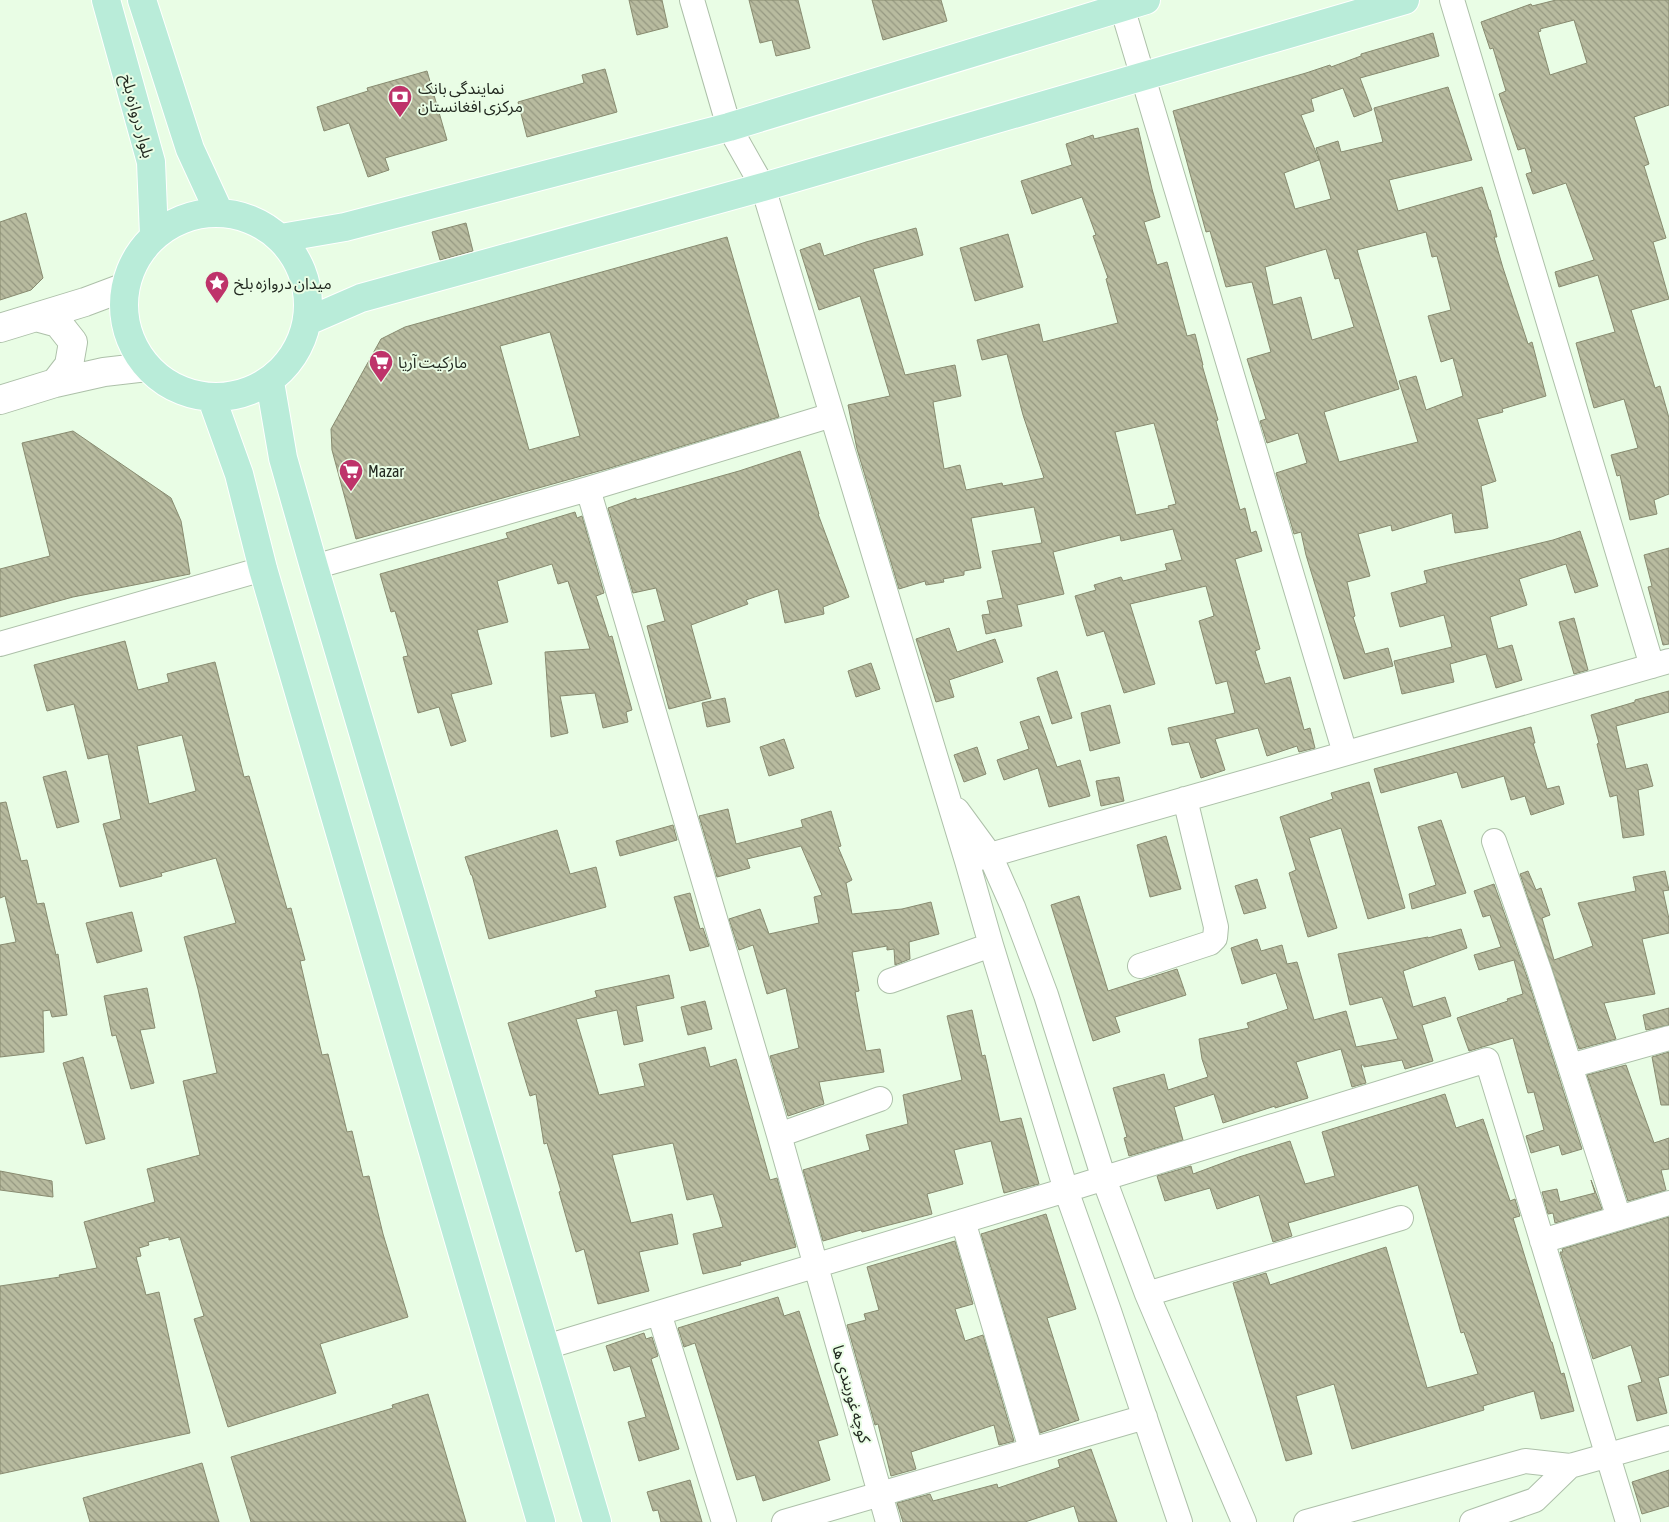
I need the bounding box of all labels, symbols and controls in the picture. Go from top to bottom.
street label: بلوار دروازه بلخ [114,72,158,161]
place label: نمایندگی بانک مرکزی افغانستان [418,79,523,116]
bank icon: نمایندگی بانک مرکزی افغانستان [387,84,413,118]
place icon: میدان دروازه بلخ [204,270,230,304]
place label: میدان دروازه بلخ [234,274,332,296]
supermarket icon: مارکیت آریا [368,349,394,383]
place label: مارکیت آریا [398,353,467,372]
supermarket icon: Mazar [338,458,364,492]
place label: Mazar [368,462,404,480]
street label: کوچه غوربندی ها [827,1343,875,1446]

